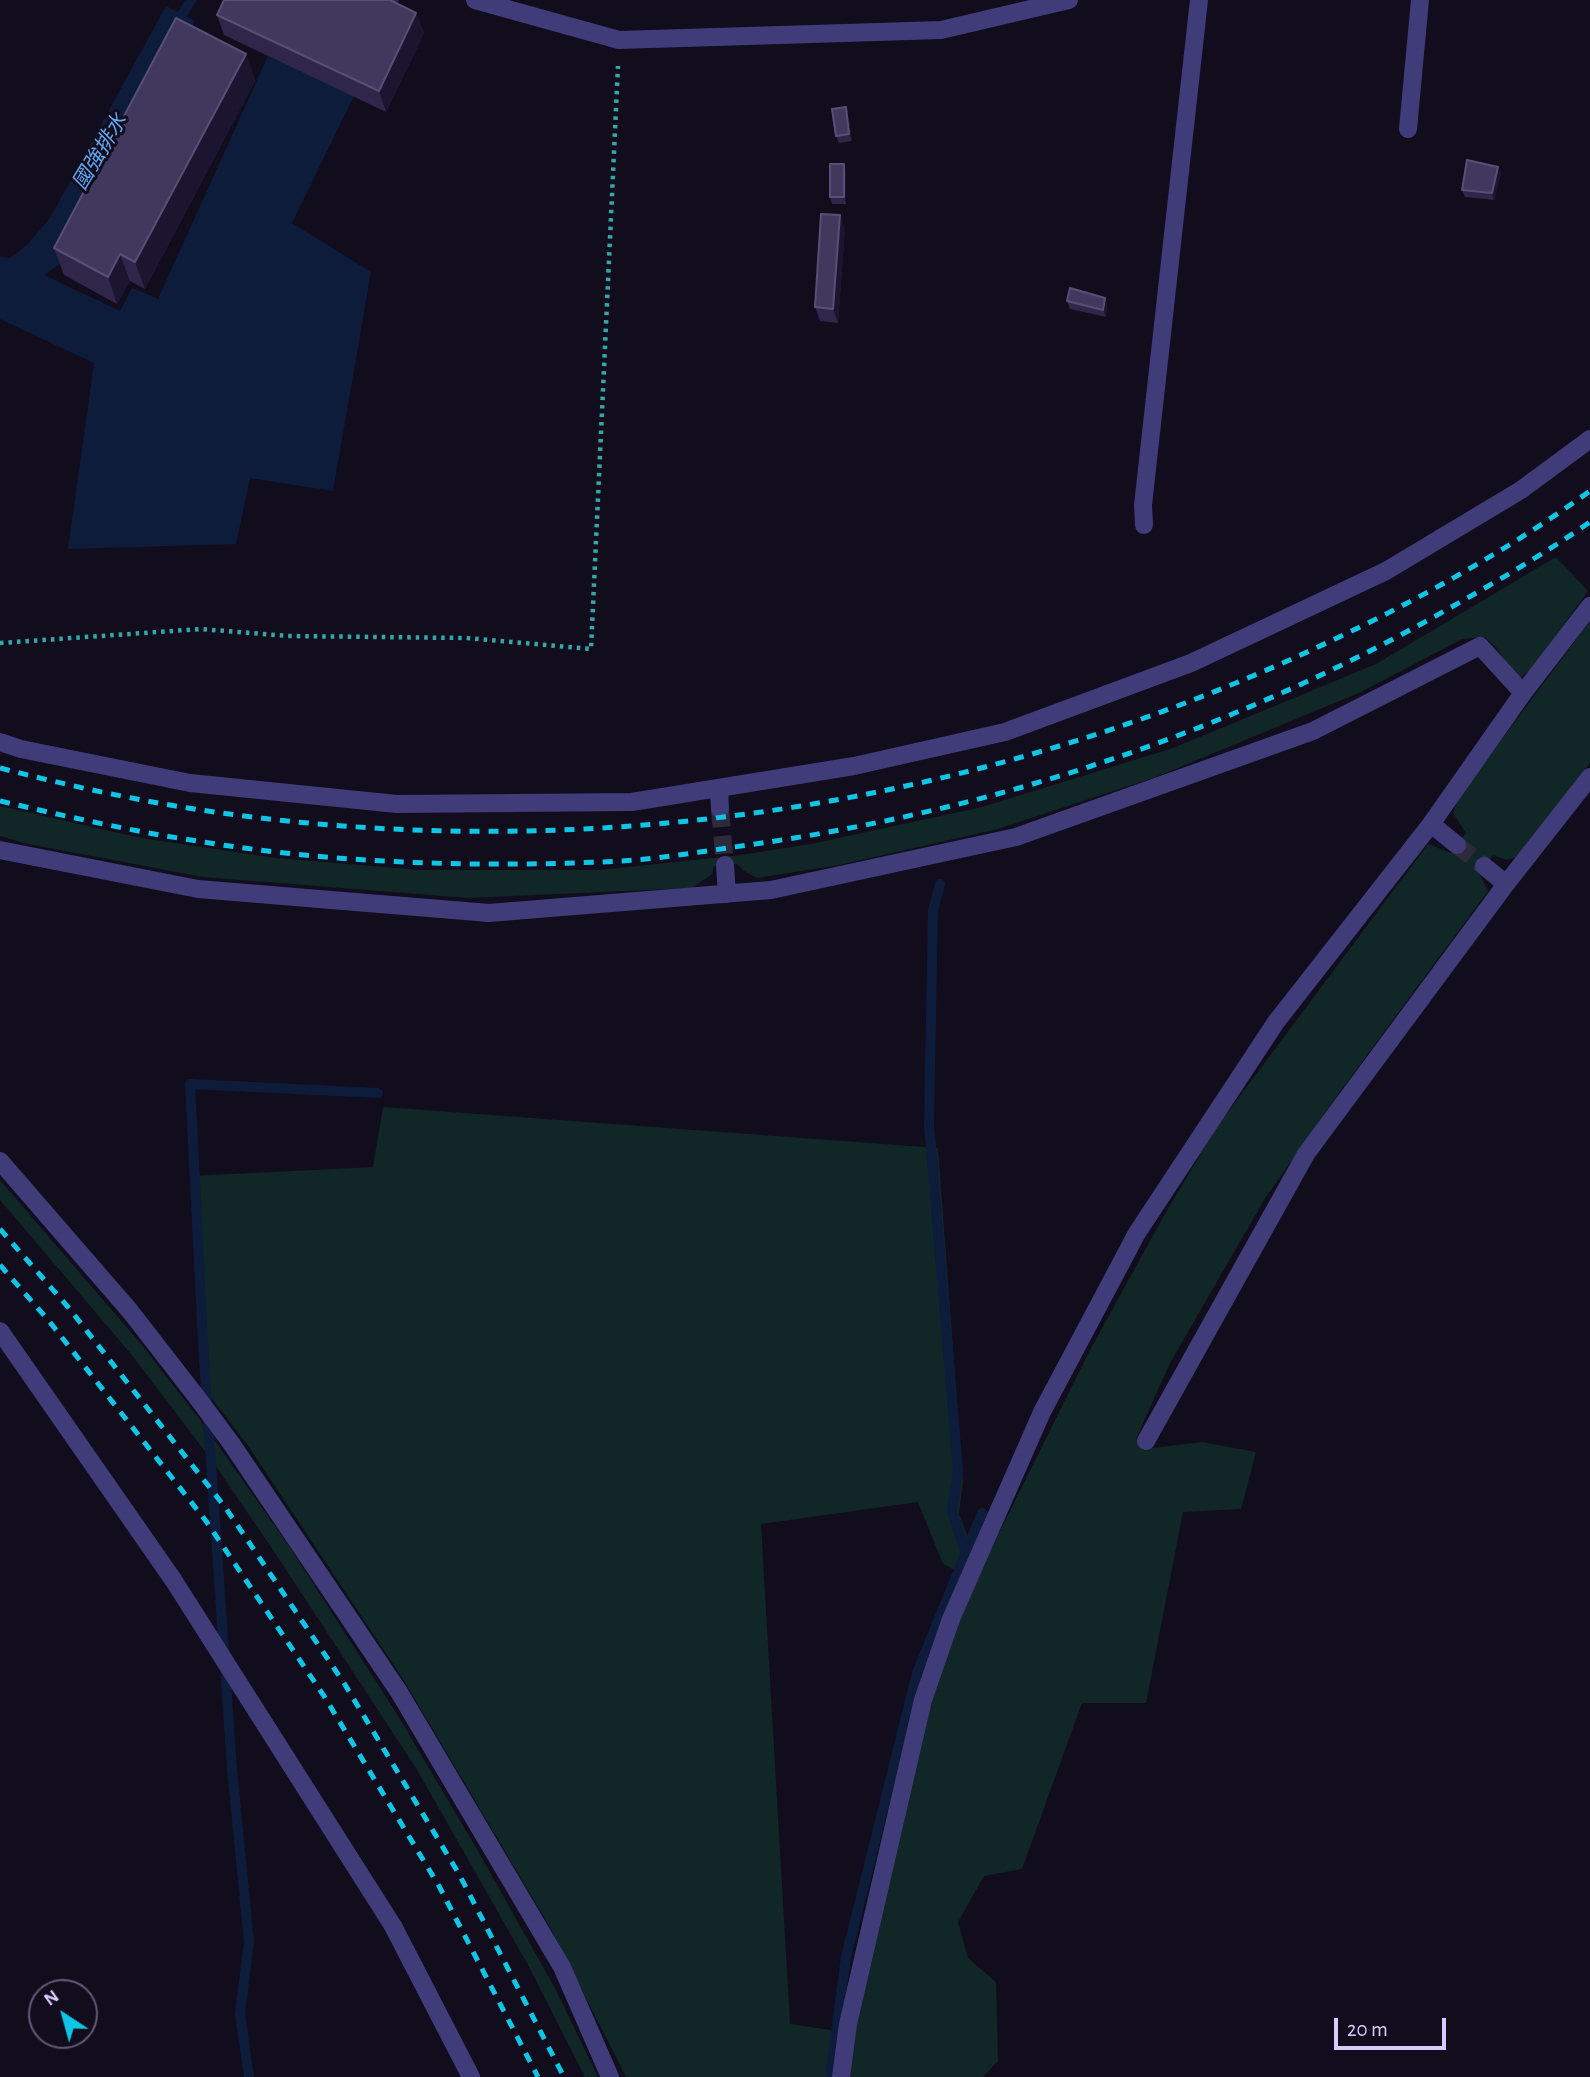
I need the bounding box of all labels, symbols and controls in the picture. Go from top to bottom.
water label: 國強排水 [68,110,132,194]
north arrow [28,1979,98,2049]
text: N [41,1987,62,2010]
scale bar [1338,2004,1450,2048]
text: 20 m [1347,2019,1388,2040]

